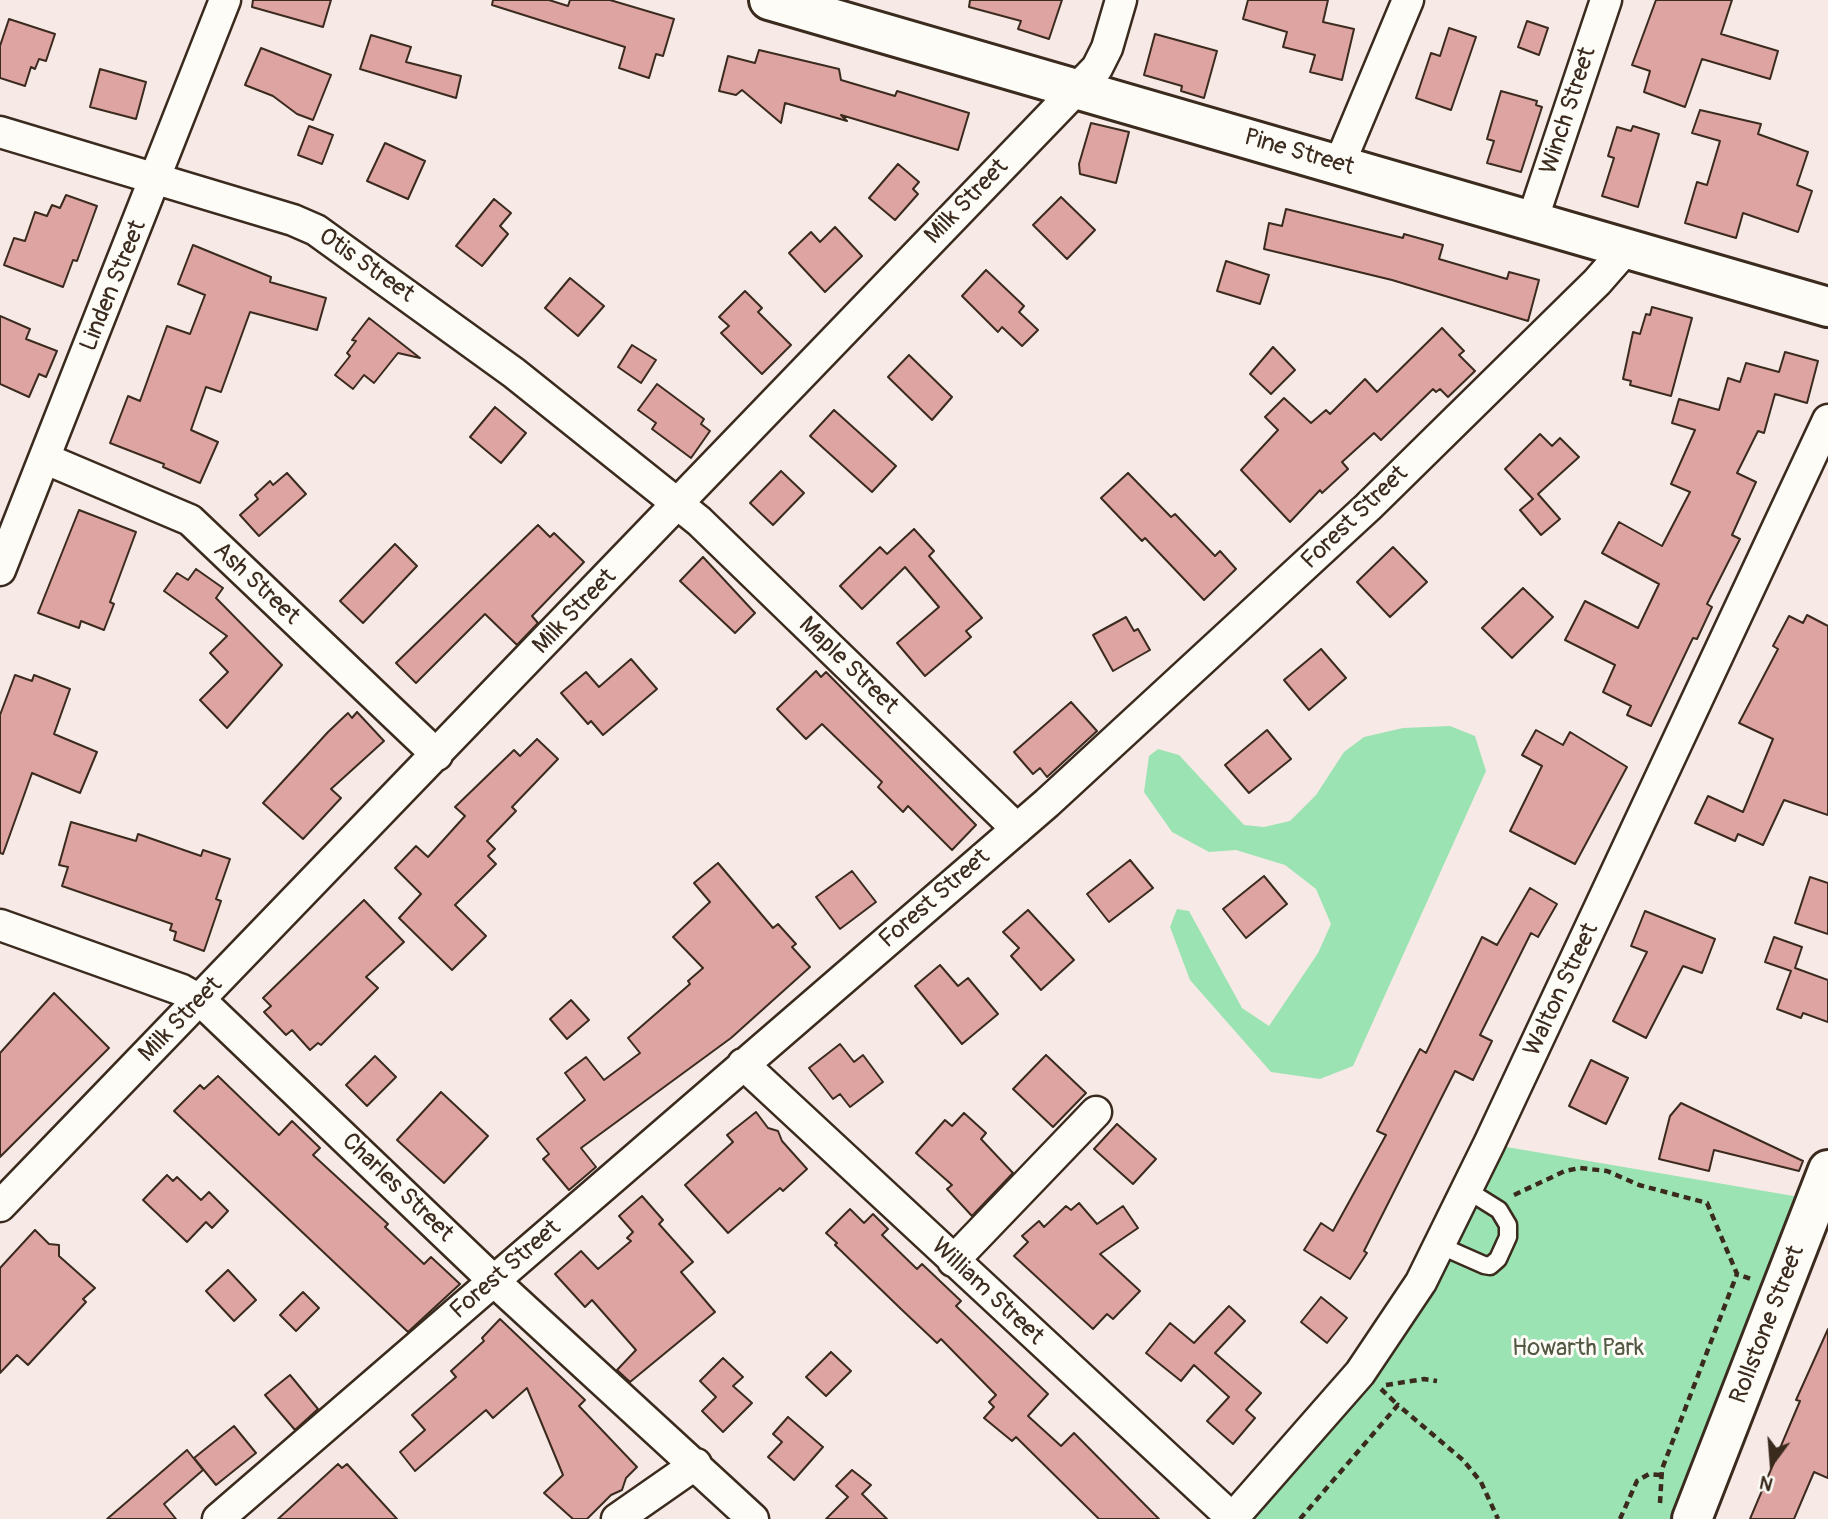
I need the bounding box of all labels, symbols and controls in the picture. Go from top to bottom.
street label: Winch Street [1535,44,1603,178]
street label: Pine Street [1241,124,1357,182]
street label: Milk Street [919,153,1015,251]
street label: Linden Street [75,216,153,356]
street label: Otis Street [313,223,419,309]
street label: Forest Street [1296,460,1414,576]
street label: Ash Street [207,537,305,631]
street label: Milk Street [527,563,623,661]
street label: Maple Street [792,611,904,721]
street label: Forest Street [874,843,996,955]
street label: Walton Street [1519,919,1605,1061]
street label: Milk Street [133,971,229,1069]
street label: Charles Street [335,1128,459,1248]
street label: Forest Street [445,1214,567,1326]
street label: William Street [925,1233,1049,1351]
street label: Rollstone Street [1725,1242,1811,1408]
park label: Howarth Park [1512,1335,1644,1363]
north arrow [1737,1428,1807,1498]
text: N [1757,1470,1776,1496]

